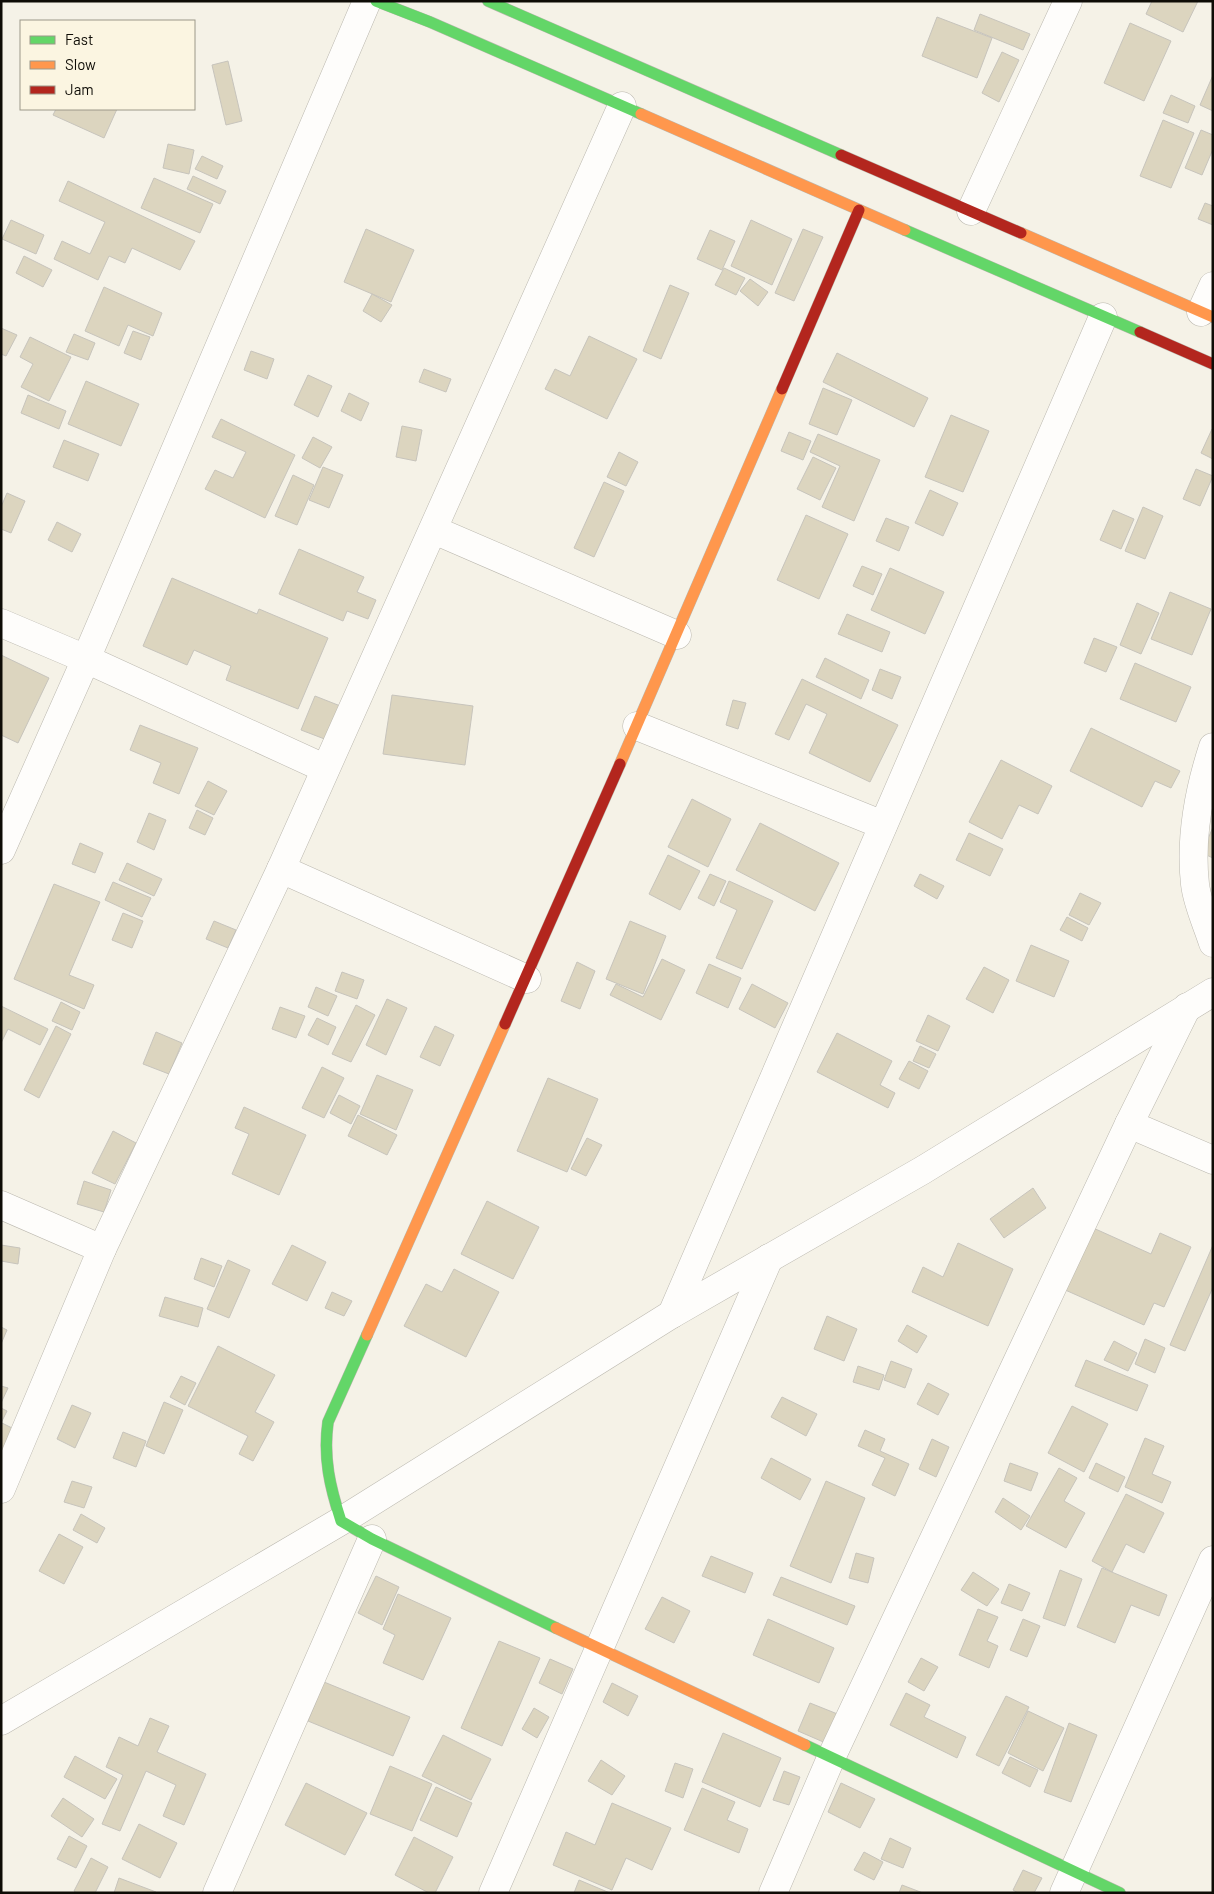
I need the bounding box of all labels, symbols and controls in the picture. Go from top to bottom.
legend [20,20,195,110]
text: Fast [65,30,93,48]
text: Slow [65,55,96,73]
text: Jam [65,80,94,98]

